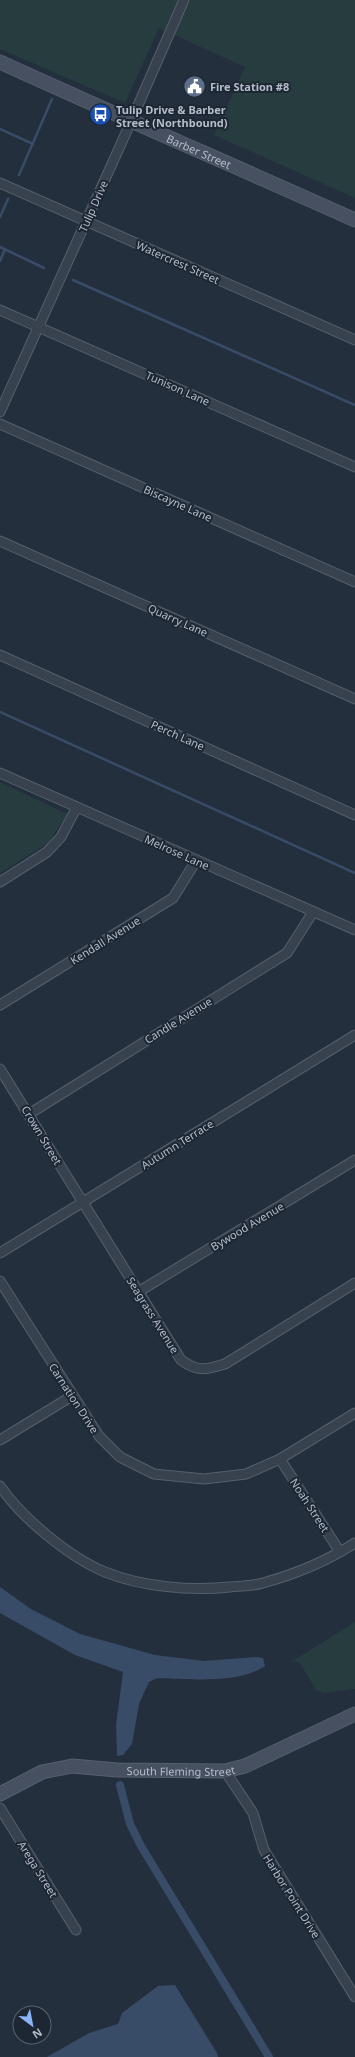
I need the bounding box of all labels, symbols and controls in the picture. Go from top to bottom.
public building icon: Fire Station #8 [181,73,207,99]
place label: Fire Station #8 [210,79,289,94]
bus stop icon: Tulip Drive & Barber Street (Northbound) [87,102,113,128]
place label: Tulip Drive & Barber Street (Northbound) [116,102,228,130]
street label: Barber Street [164,130,234,172]
street label: Tulip Drive [75,178,111,234]
street label: Watercrest Street [134,237,222,287]
street label: Tunison Lane [144,367,212,409]
street label: Biscayne Lane [142,481,214,525]
street label: Quarry Lane [146,600,210,640]
street label: Perch Lane [149,717,207,753]
street label: Melrose Lane [142,831,212,873]
street label: Kendall Avenue [67,912,143,968]
street label: Candle Avenue [141,993,215,1047]
street label: Crown Street [18,1103,66,1167]
street label: Autumn Terrace [138,1116,216,1172]
street label: Bywood Avenue [208,1198,286,1254]
street label: Seagrass Avenue [123,1274,183,1356]
street label: Carnation Drive [46,1360,102,1436]
street label: Noah Street [287,1475,333,1535]
street label: South Fleming Street [127,1761,237,1778]
street label: Arega Street [15,1838,61,1900]
street label: Harbor Point Drive [260,1851,324,1941]
north arrow [12,2005,52,2045]
text: N [30,2025,45,2043]

